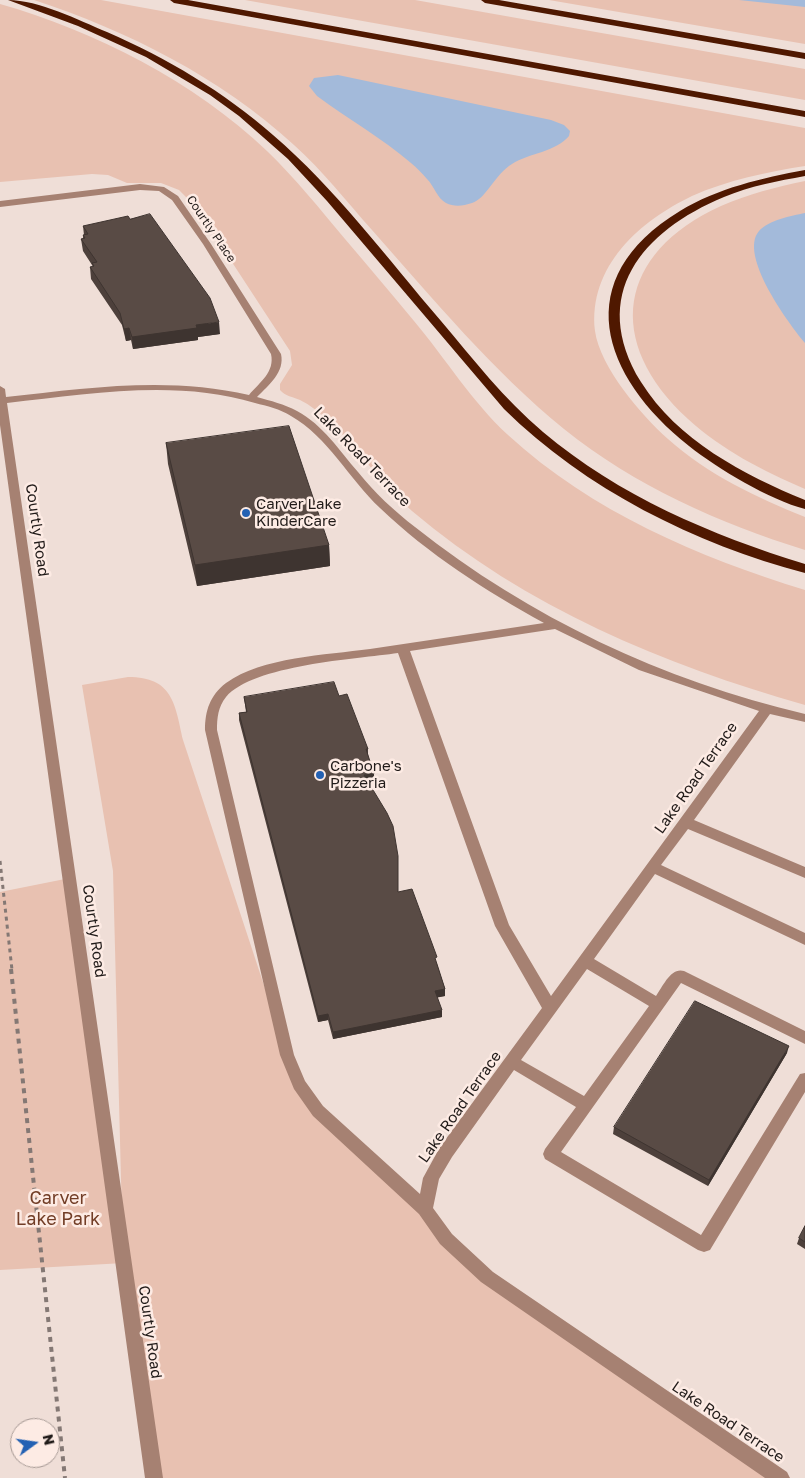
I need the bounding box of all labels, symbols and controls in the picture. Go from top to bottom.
street label: Courtly Place [183,193,239,265]
street label: Lake Road Terrace [310,403,414,511]
street label: Courtly Road [22,482,52,578]
place label: Carver Lake KinderCare [256,495,341,530]
marker: Carver Lake KinderCare [240,507,252,519]
street label: Lake Road Terrace [651,719,741,837]
place label: Carbone's Pizzeria [330,757,402,792]
marker: Carbone's Pizzeria [314,769,326,781]
street label: Courtly Road [79,883,109,979]
street label: Lake Road Terrace [415,1048,505,1166]
park label: Carver Lake Park [16,1187,100,1230]
street label: Courtly Road [135,1284,165,1380]
street label: Lake Road Terrace [668,1378,788,1466]
north arrow [10,1418,60,1468]
text: N [40,1432,59,1447]

